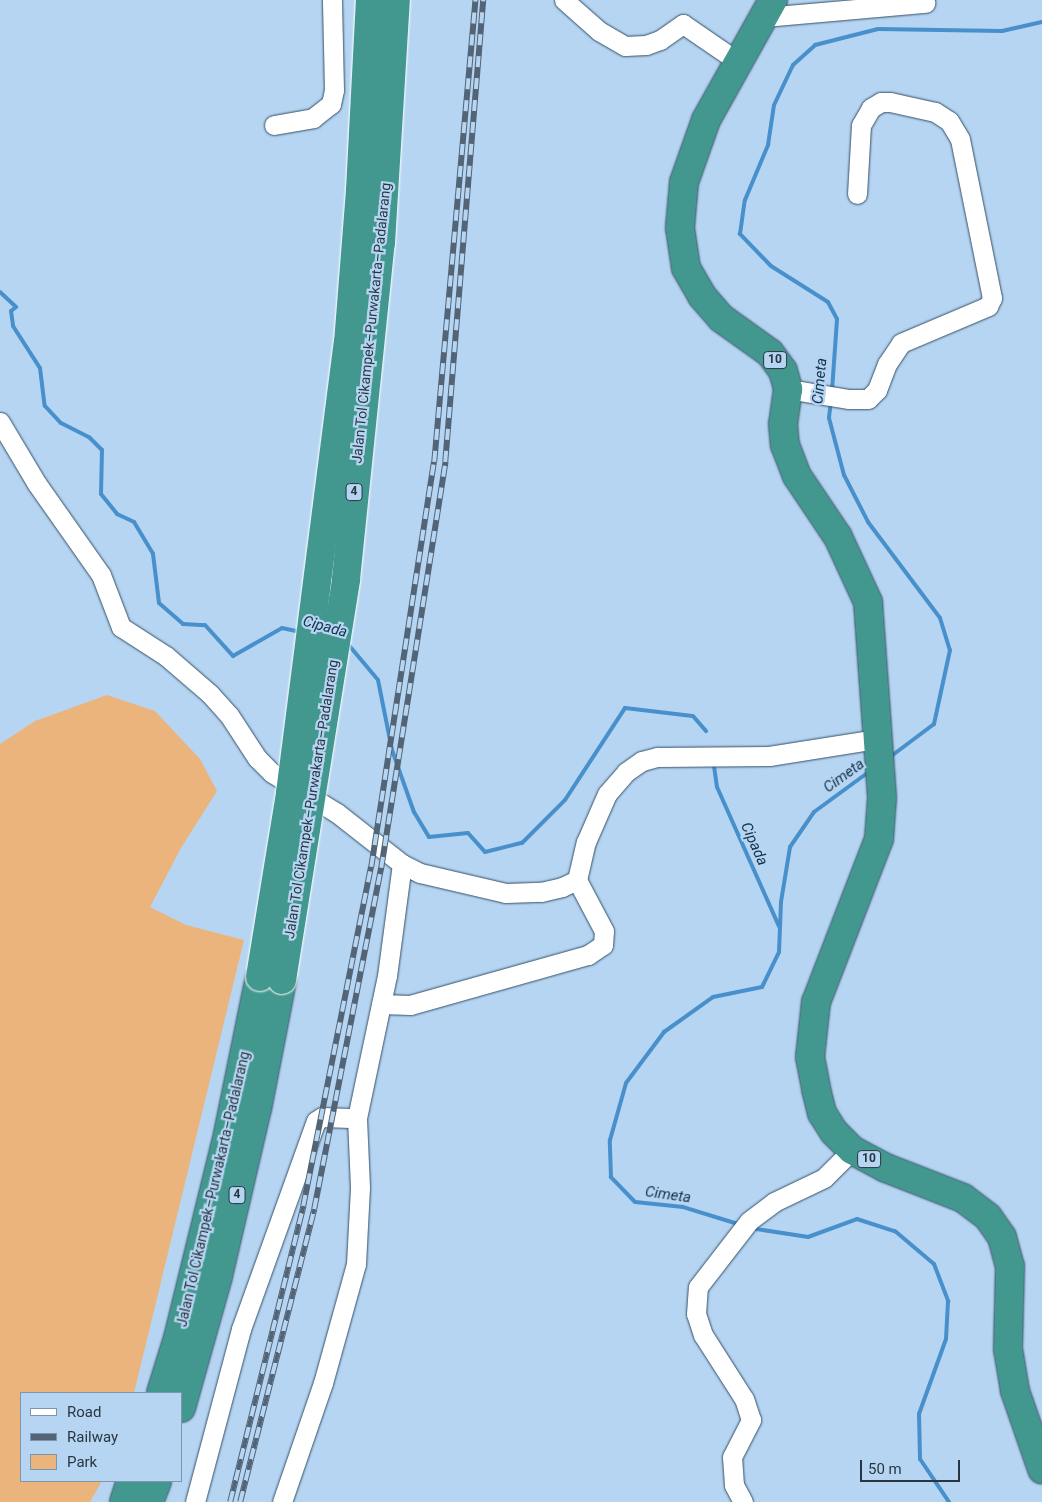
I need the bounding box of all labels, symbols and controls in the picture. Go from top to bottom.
street label: Jalan Tol Cikampek–Purwakarta–Padalarang [348,182,394,464]
road number: 10 [762,350,788,370]
water label: Cimeta [809,357,831,405]
road number: 4 [345,482,363,502]
water label: Cipada [301,612,349,642]
street label: Jalan Tol Cikampek–Purwakarta–Padalarang [281,658,341,940]
water label: Cimeta [820,755,868,797]
water label: Cipada [737,820,771,868]
street label: Jalan Tol Cikampek–Purwakarta–Padalarang [173,1049,253,1329]
road number: 10 [856,1150,882,1168]
water label: Cimeta [644,1183,692,1207]
road number: 4 [228,1186,246,1204]
legend [20,1392,182,1482]
text: Road [67,1403,101,1421]
text: Railway [67,1428,118,1446]
scale bar [862,1450,962,1482]
text: Park [67,1453,97,1471]
text: 50 m [868,1460,902,1478]

